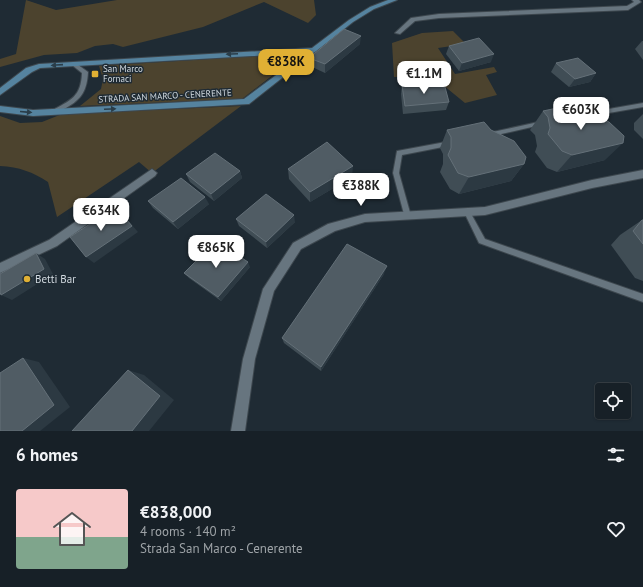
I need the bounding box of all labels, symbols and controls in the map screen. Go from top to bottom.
pin: €838K [258,49,314,83]
one-way arrow [226,51,238,58]
text: €838K [267,53,305,70]
pin: €1.1M [396,61,452,95]
one-way arrow [51,62,63,69]
place label: San Marco Fornaci [103,63,143,84]
text: €1.1M [406,65,442,82]
marker: San Marco Fornaci [90,69,100,79]
street label: STRADA SAN MARCO - CENERENTE [98,87,232,104]
pin: €603K [553,97,609,131]
text: €603K [562,101,600,118]
one-way arrow [104,106,117,112]
one-way arrow [20,109,32,115]
pin: €388K [333,173,389,207]
text: €388K [342,177,380,194]
pin: €634K [73,198,129,232]
text: €634K [82,202,120,219]
pin: €865K [188,235,244,269]
text: €865K [197,239,235,256]
place label: Betti Bar [35,272,76,286]
marker: Betti Bar [22,274,32,284]
map controls [595,383,631,419]
button: locate [595,383,631,419]
text: 6 homes [16,444,78,466]
icon: filters [605,444,627,466]
text: €838,000 [140,501,212,523]
icon: home [48,505,96,553]
icon: heart [605,518,627,540]
text: 4 rooms · 140 m² [140,523,236,540]
text: Strada San Marco - Cenerente [140,540,303,557]

